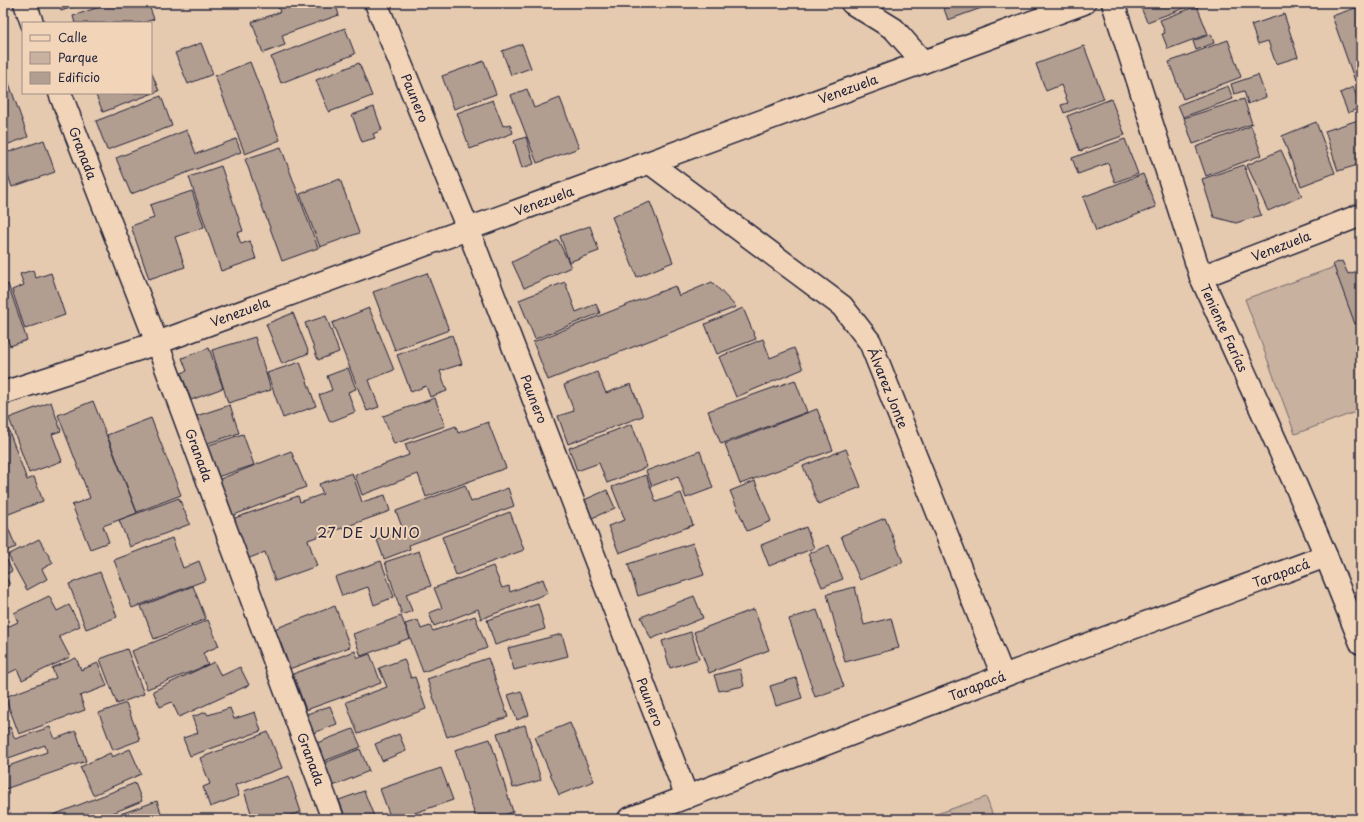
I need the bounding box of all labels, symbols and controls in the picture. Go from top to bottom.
legend [22,22,152,94]
text: Calle [58,28,88,46]
text: Parque [58,48,98,66]
text: Edificio [58,68,100,86]
street label: Venezuela [815,69,881,108]
street label: Paunero [397,71,434,125]
street label: Granada [65,124,103,183]
street label: Venezuela [511,181,577,220]
street label: Venezuela [1248,225,1314,266]
street label: Teniente Farías [1196,281,1253,375]
street label: Venezuela [207,292,273,331]
street label: Álvarez Jonte [864,344,913,431]
street label: Paunero [516,372,552,426]
street label: Granada [181,426,218,485]
district label: 27 DE JUNIO [317,522,421,543]
street label: Tarapacá [1250,553,1313,592]
street label: Tarapacá [946,666,1009,705]
street label: Paunero [632,675,668,729]
street label: Granada [293,730,330,789]

